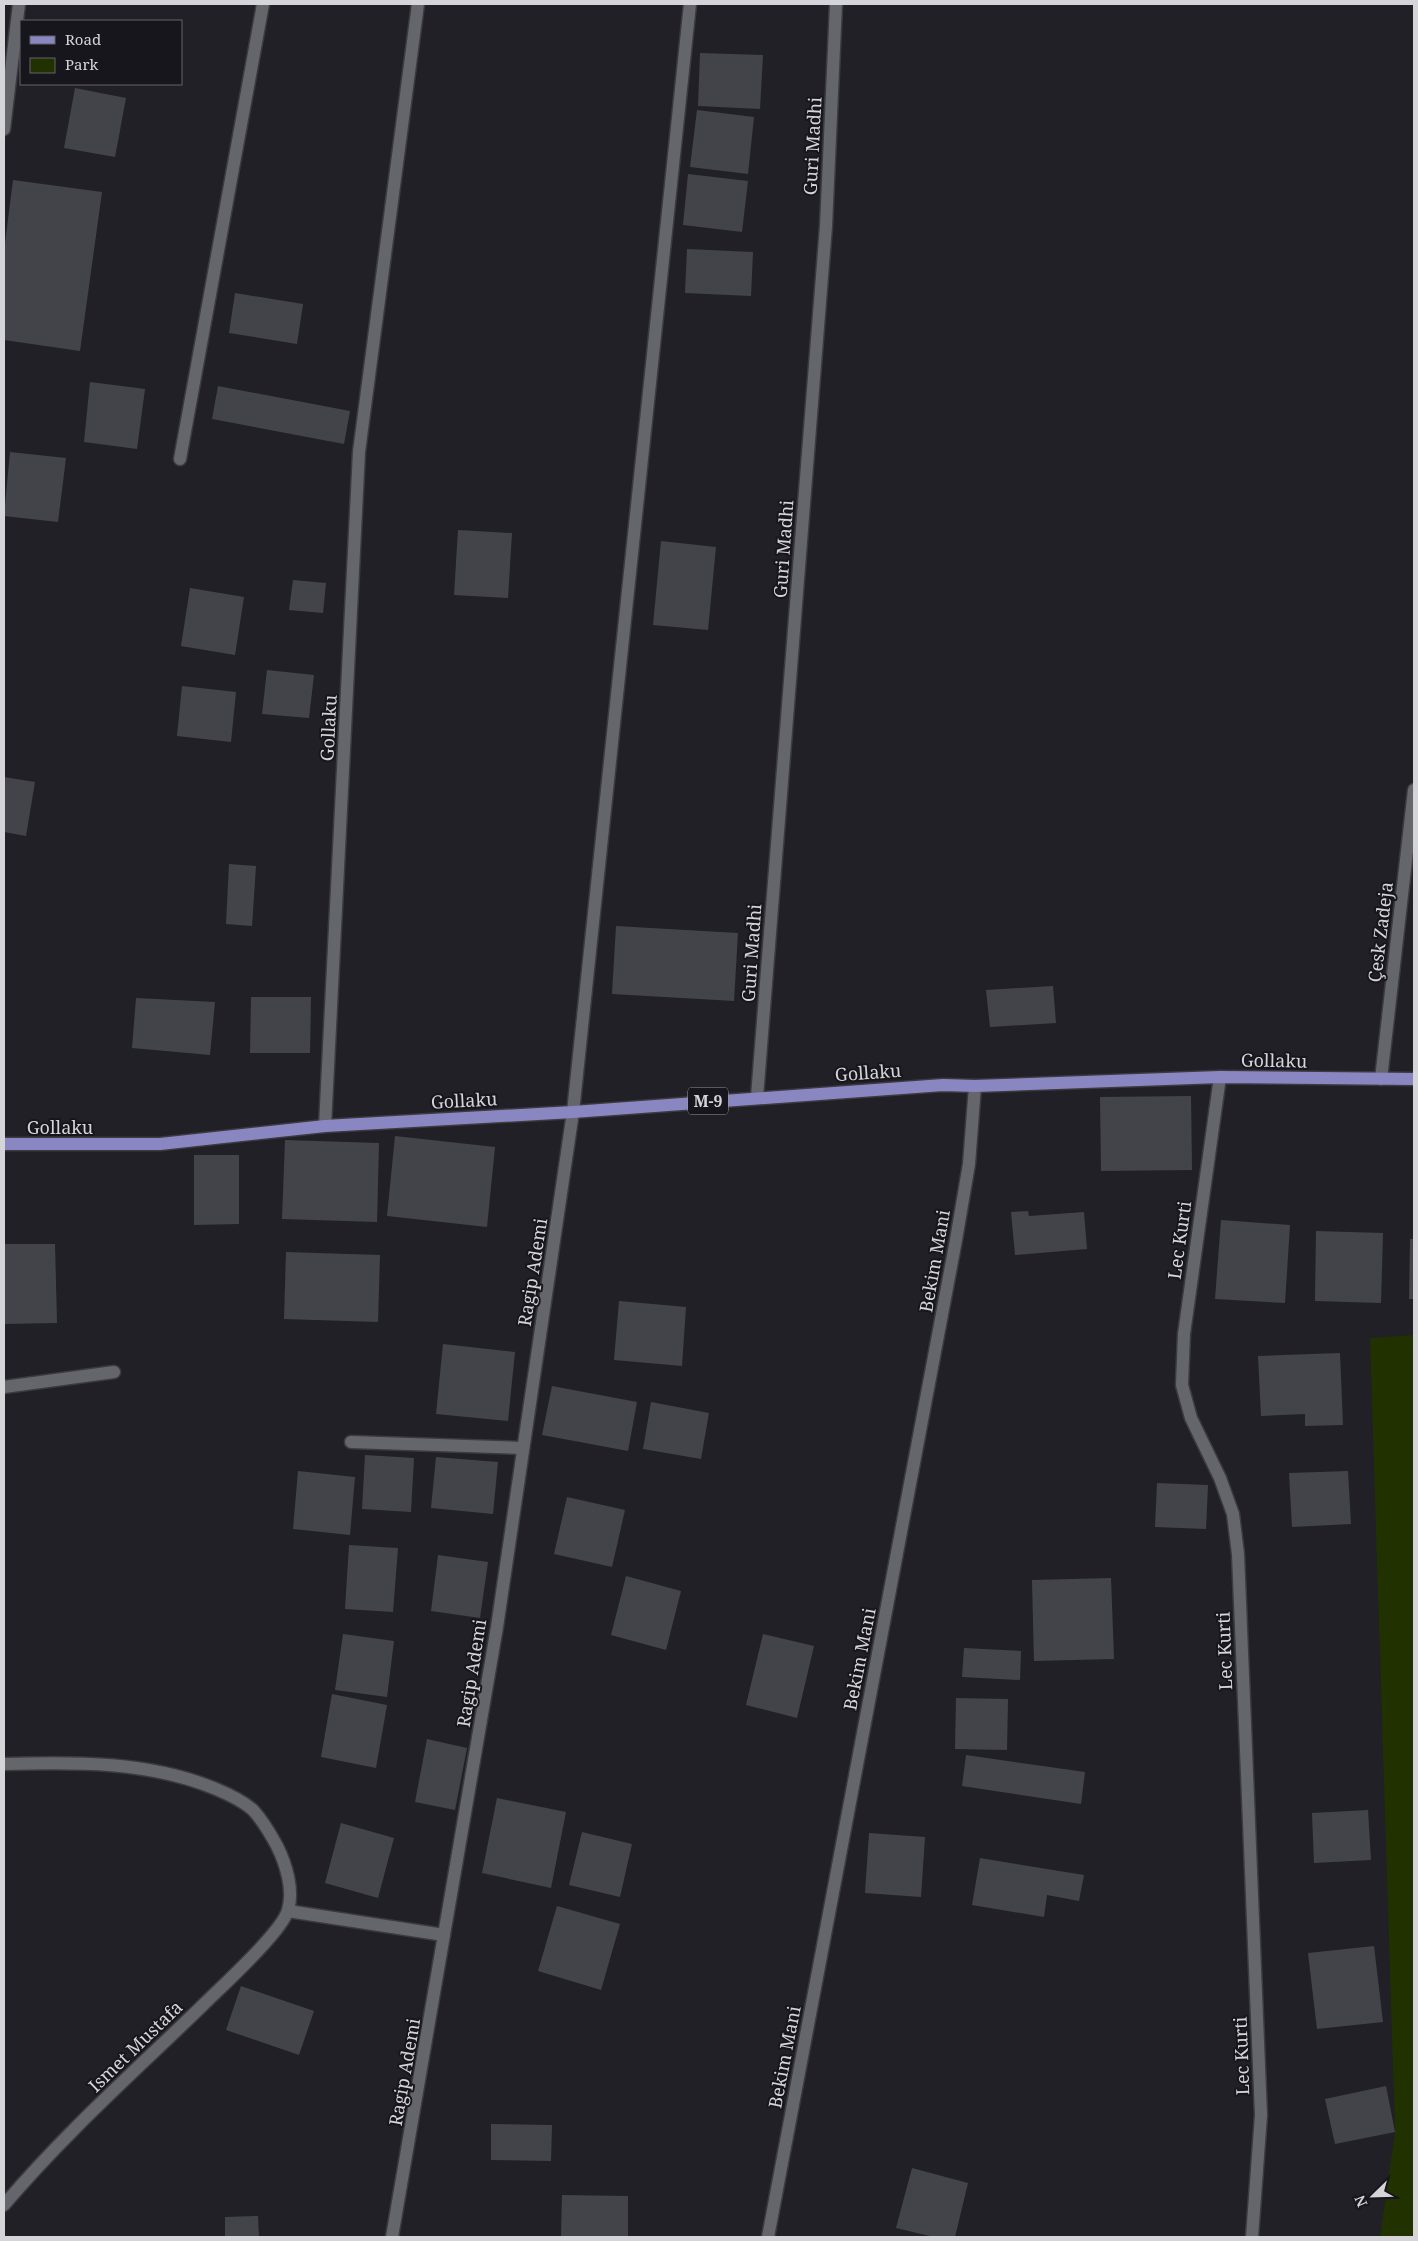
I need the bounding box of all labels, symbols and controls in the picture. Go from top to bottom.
legend [20,20,182,85]
text: Road [65,29,101,49]
text: Park [65,54,99,74]
street label: Guri Madhi [797,96,827,196]
street label: Guri Madhi [768,499,798,599]
street label: Gollaku [314,694,342,762]
street label: Çesk Zadeja [1362,880,1398,984]
street label: Guri Madhi [736,903,766,1003]
street label: Gollaku [1241,1047,1308,1073]
street label: Gollaku [834,1058,903,1086]
street label: Gollaku [430,1086,498,1114]
road number: M-9 [688,1088,728,1114]
street label: Gollaku [27,1115,94,1139]
street label: Lec Kurti [1162,1199,1196,1281]
street label: Bekim Mani [913,1208,955,1314]
street label: Ragip Ademi [512,1216,552,1328]
street label: Bekim Mani [837,1606,881,1712]
street label: Lec Kurti [1211,1611,1237,1691]
street label: Ragip Ademi [451,1617,491,1729]
street label: Ismet Mustafa [83,1995,187,2097]
street label: Bekim Mani [762,2004,806,2110]
street label: Ragip Ademi [383,2016,425,2128]
street label: Lec Kurti [1228,2016,1254,2096]
north arrow [1348,2171,1398,2221]
text: N [1350,2192,1371,2210]

